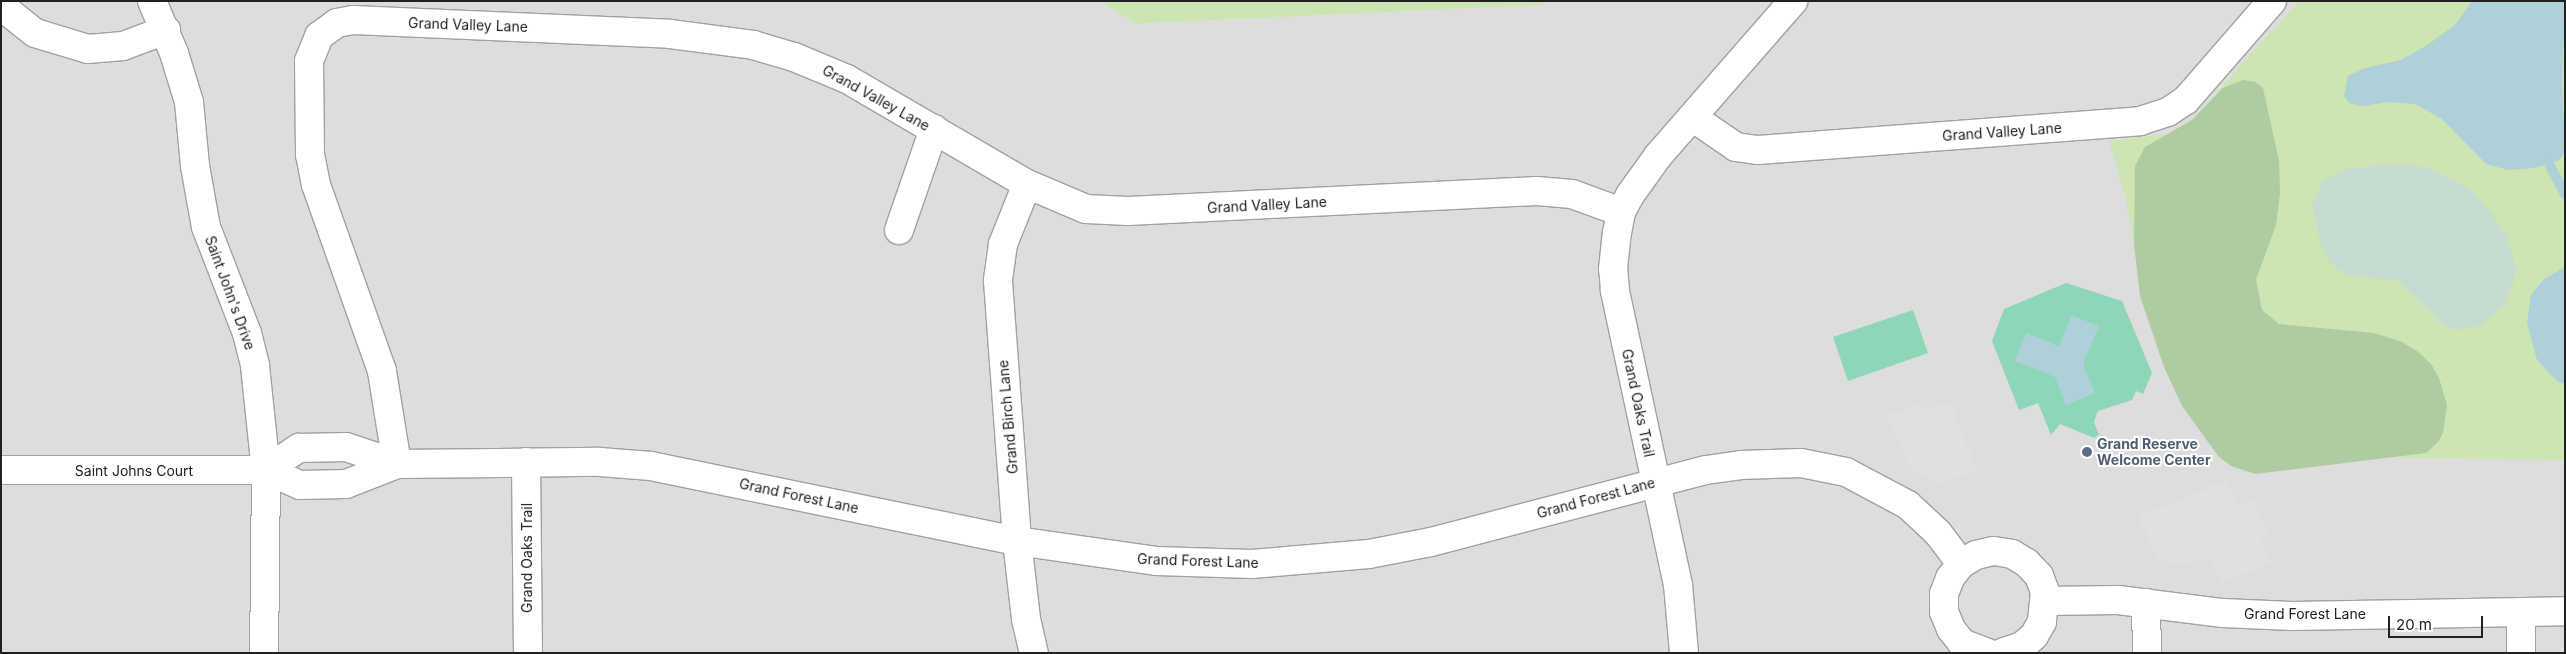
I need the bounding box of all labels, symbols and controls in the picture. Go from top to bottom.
street label: Grand Valley Lane [408,15,528,35]
street label: Grand Valley Lane [820,62,932,134]
street label: Grand Valley Lane [1942,119,2062,145]
street label: Grand Valley Lane [1207,193,1327,217]
street label: Saint John's Drive [202,234,258,352]
street label: Grand Oaks Trail [1618,347,1658,459]
street label: Grand Birch Lane [995,359,1021,475]
place label: Grand Reserve Welcome Center [2097,436,2211,468]
marker: Grand Reserve Welcome Center [2081,446,2093,458]
street label: Saint Johns Court [75,463,193,479]
street label: Grand Forest Lane [1535,474,1657,522]
street label: Grand Forest Lane [738,475,860,517]
street label: Grand Oaks Trail [519,503,535,613]
street label: Grand Forest Lane [1137,550,1259,572]
street label: Grand Forest Lane [2244,606,2366,622]
scale bar [2391,606,2486,638]
text: 20 m [2396,615,2432,634]

